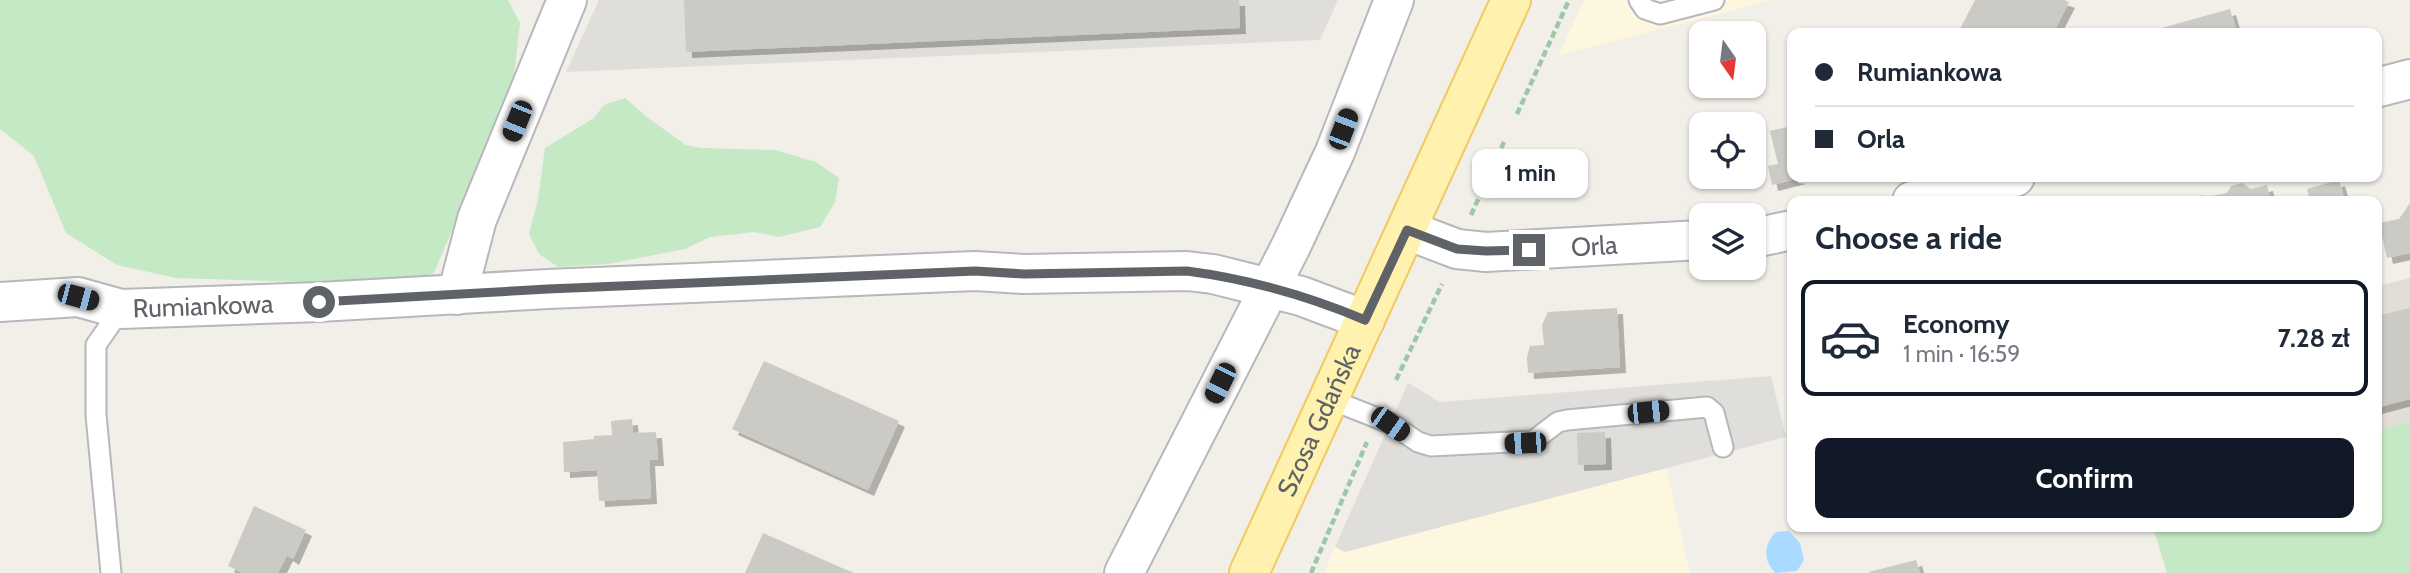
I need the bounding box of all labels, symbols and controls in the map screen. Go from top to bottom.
north arrow [1689,21,1766,98]
map controls [1689,21,1766,280]
text: Rumiankowa [1857,56,2002,88]
car [500,98,535,144]
car [1326,106,1361,152]
button: locate [1689,112,1766,189]
text: Orla [1857,123,1905,155]
callout: 1 min [1471,148,1587,198]
text: 1 min [1504,159,1556,187]
button: layers [1689,203,1766,280]
text: Choose a ride [1815,218,2002,257]
street label: Orla [1570,229,1619,263]
route end [1513,234,1545,266]
car [55,281,102,313]
route start [303,286,335,318]
street label: Rumiankowa [132,288,275,325]
icon: car [1819,307,1882,370]
text: Economy [1903,308,2009,340]
text: 7.28 zł [2278,322,2350,354]
street label: Szosa Gdańska [1270,339,1368,501]
text: 1 min · 16:59 [1903,340,2020,368]
car [1202,360,1239,406]
car [1627,399,1670,425]
car [1367,403,1414,445]
car [1504,432,1547,454]
button: Confirm [1815,438,2354,518]

